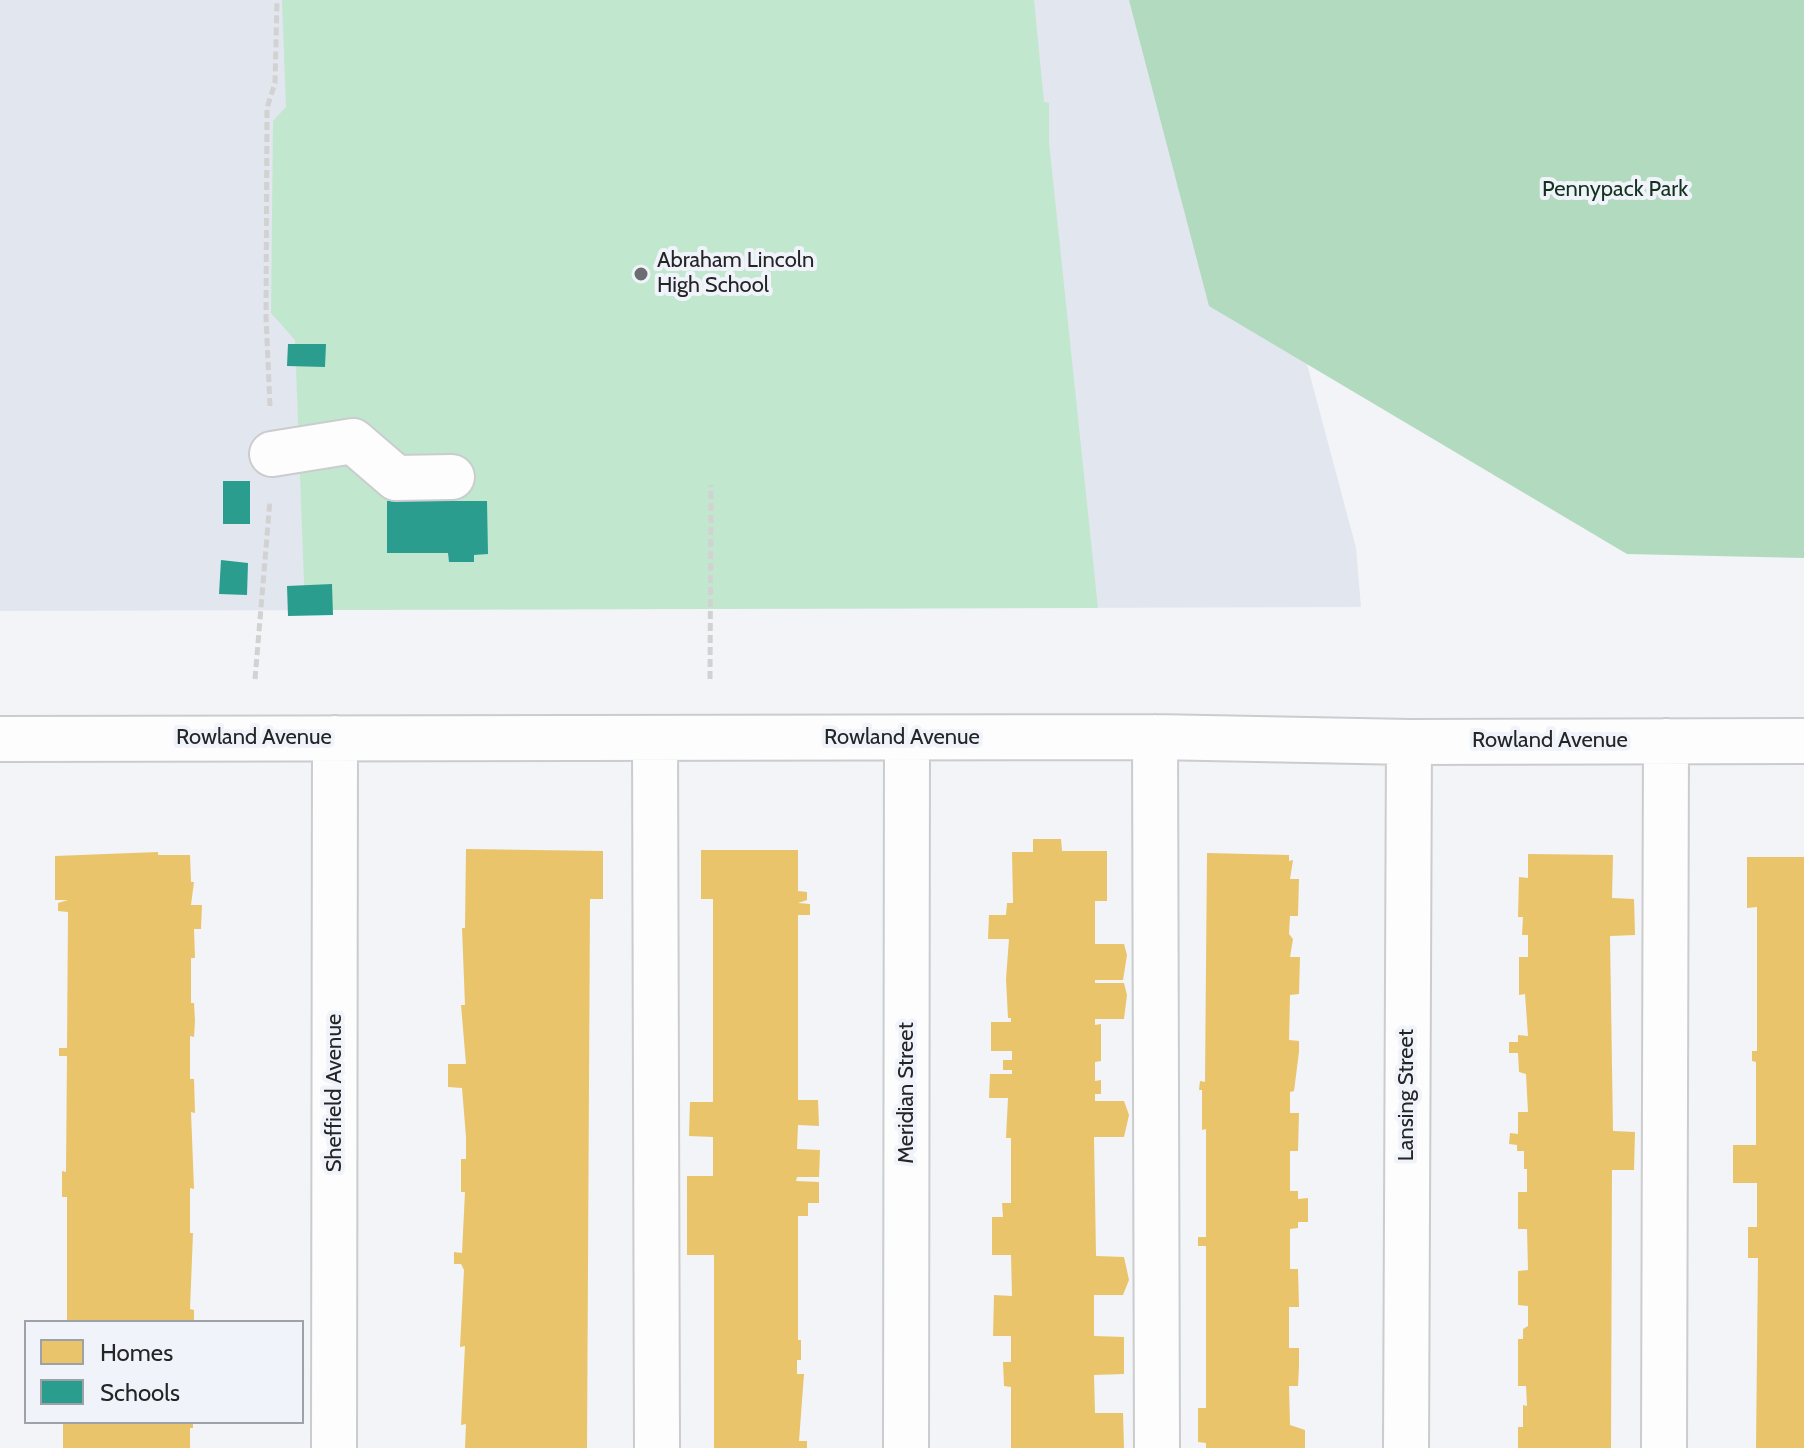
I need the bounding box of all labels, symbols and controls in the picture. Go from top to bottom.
park label: Pennypack Park [1542,177,1688,203]
place label: Abraham Lincoln High School [657,248,814,300]
marker: Abraham Lincoln High School [632,265,650,283]
street label: Rowland Avenue [176,725,332,751]
street label: Rowland Avenue [824,725,980,751]
street label: Rowland Avenue [1472,728,1628,754]
street label: Sheffield Avenue [322,1014,348,1172]
street label: Meridian Street [894,1022,920,1164]
street label: Lansing Street [1394,1029,1420,1161]
legend [24,1320,304,1424]
text: Homes [100,1338,173,1367]
text: Schools [100,1378,180,1407]

